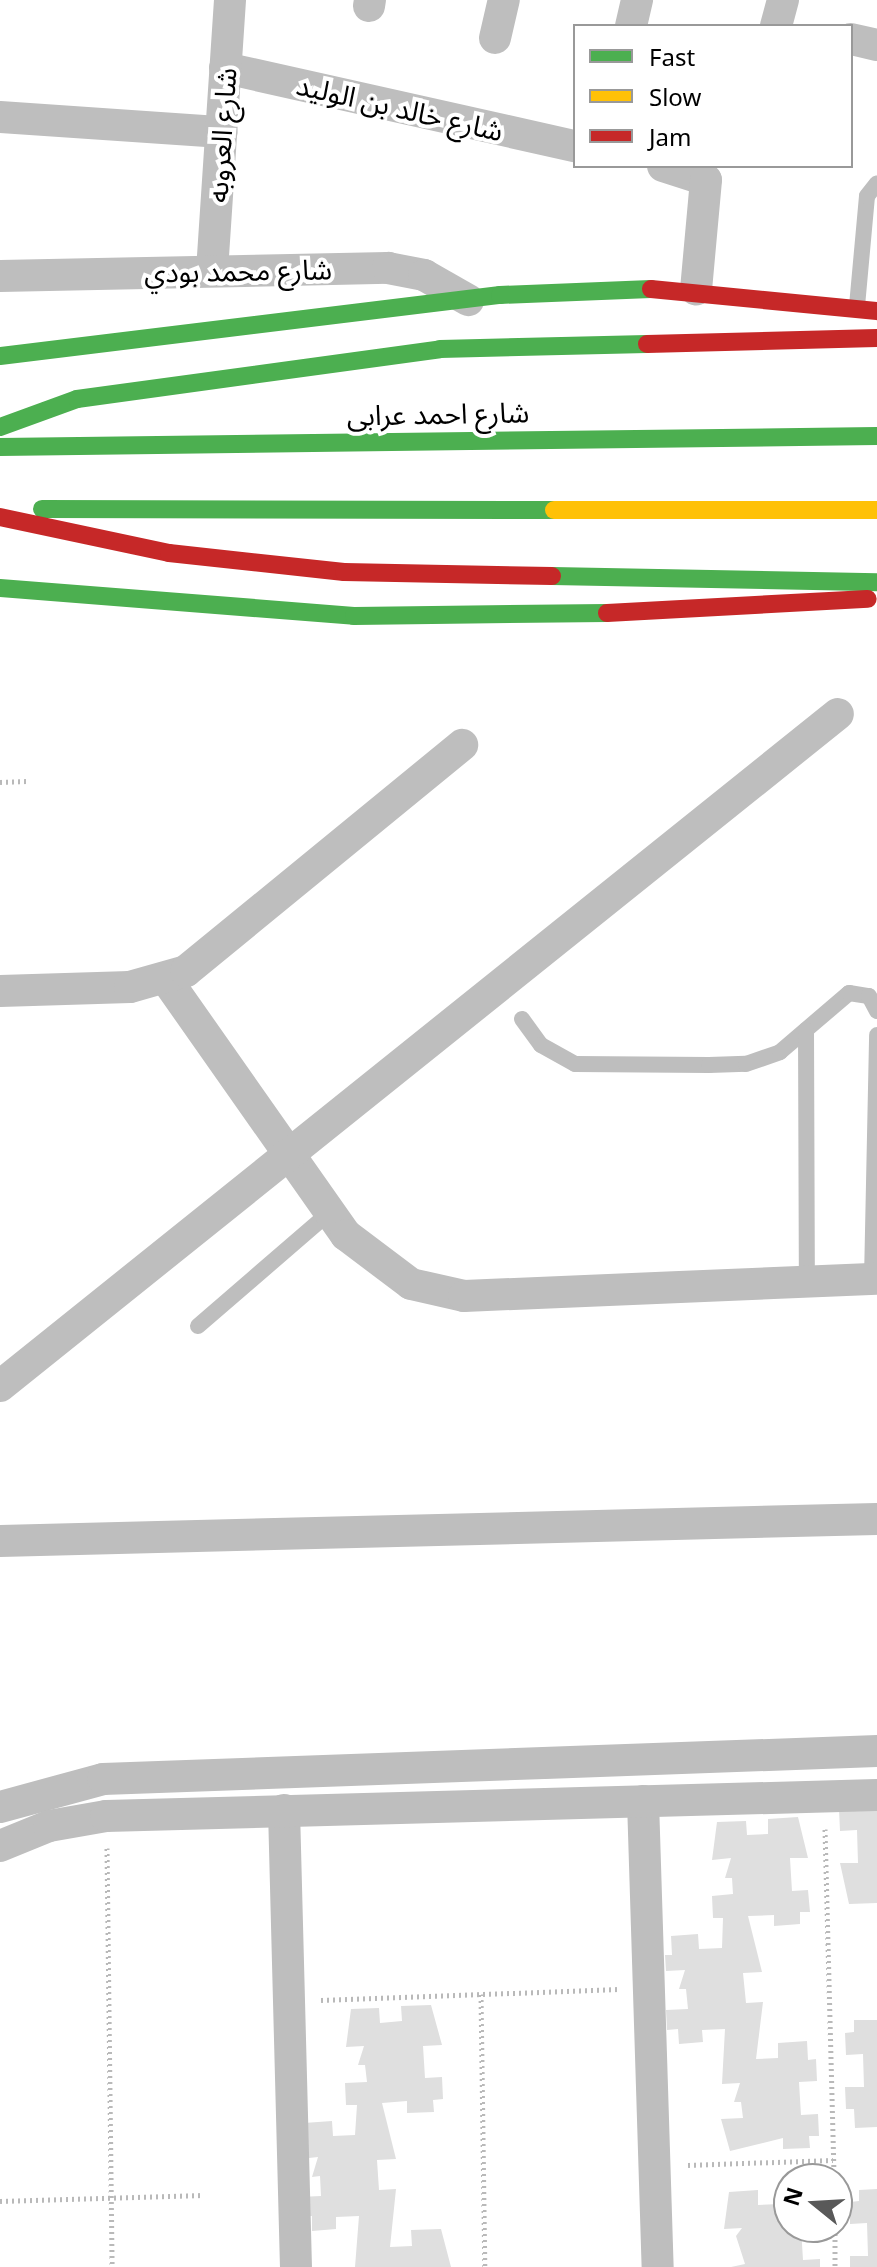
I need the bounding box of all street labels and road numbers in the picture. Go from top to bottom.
street label: شارع العروبه [200,66,242,204]
street label: شارع خالد بن الوليد [293,67,507,147]
street label: شارع محمد بودي [144,252,332,288]
street label: شارع احمد عرابى [346,395,530,431]

